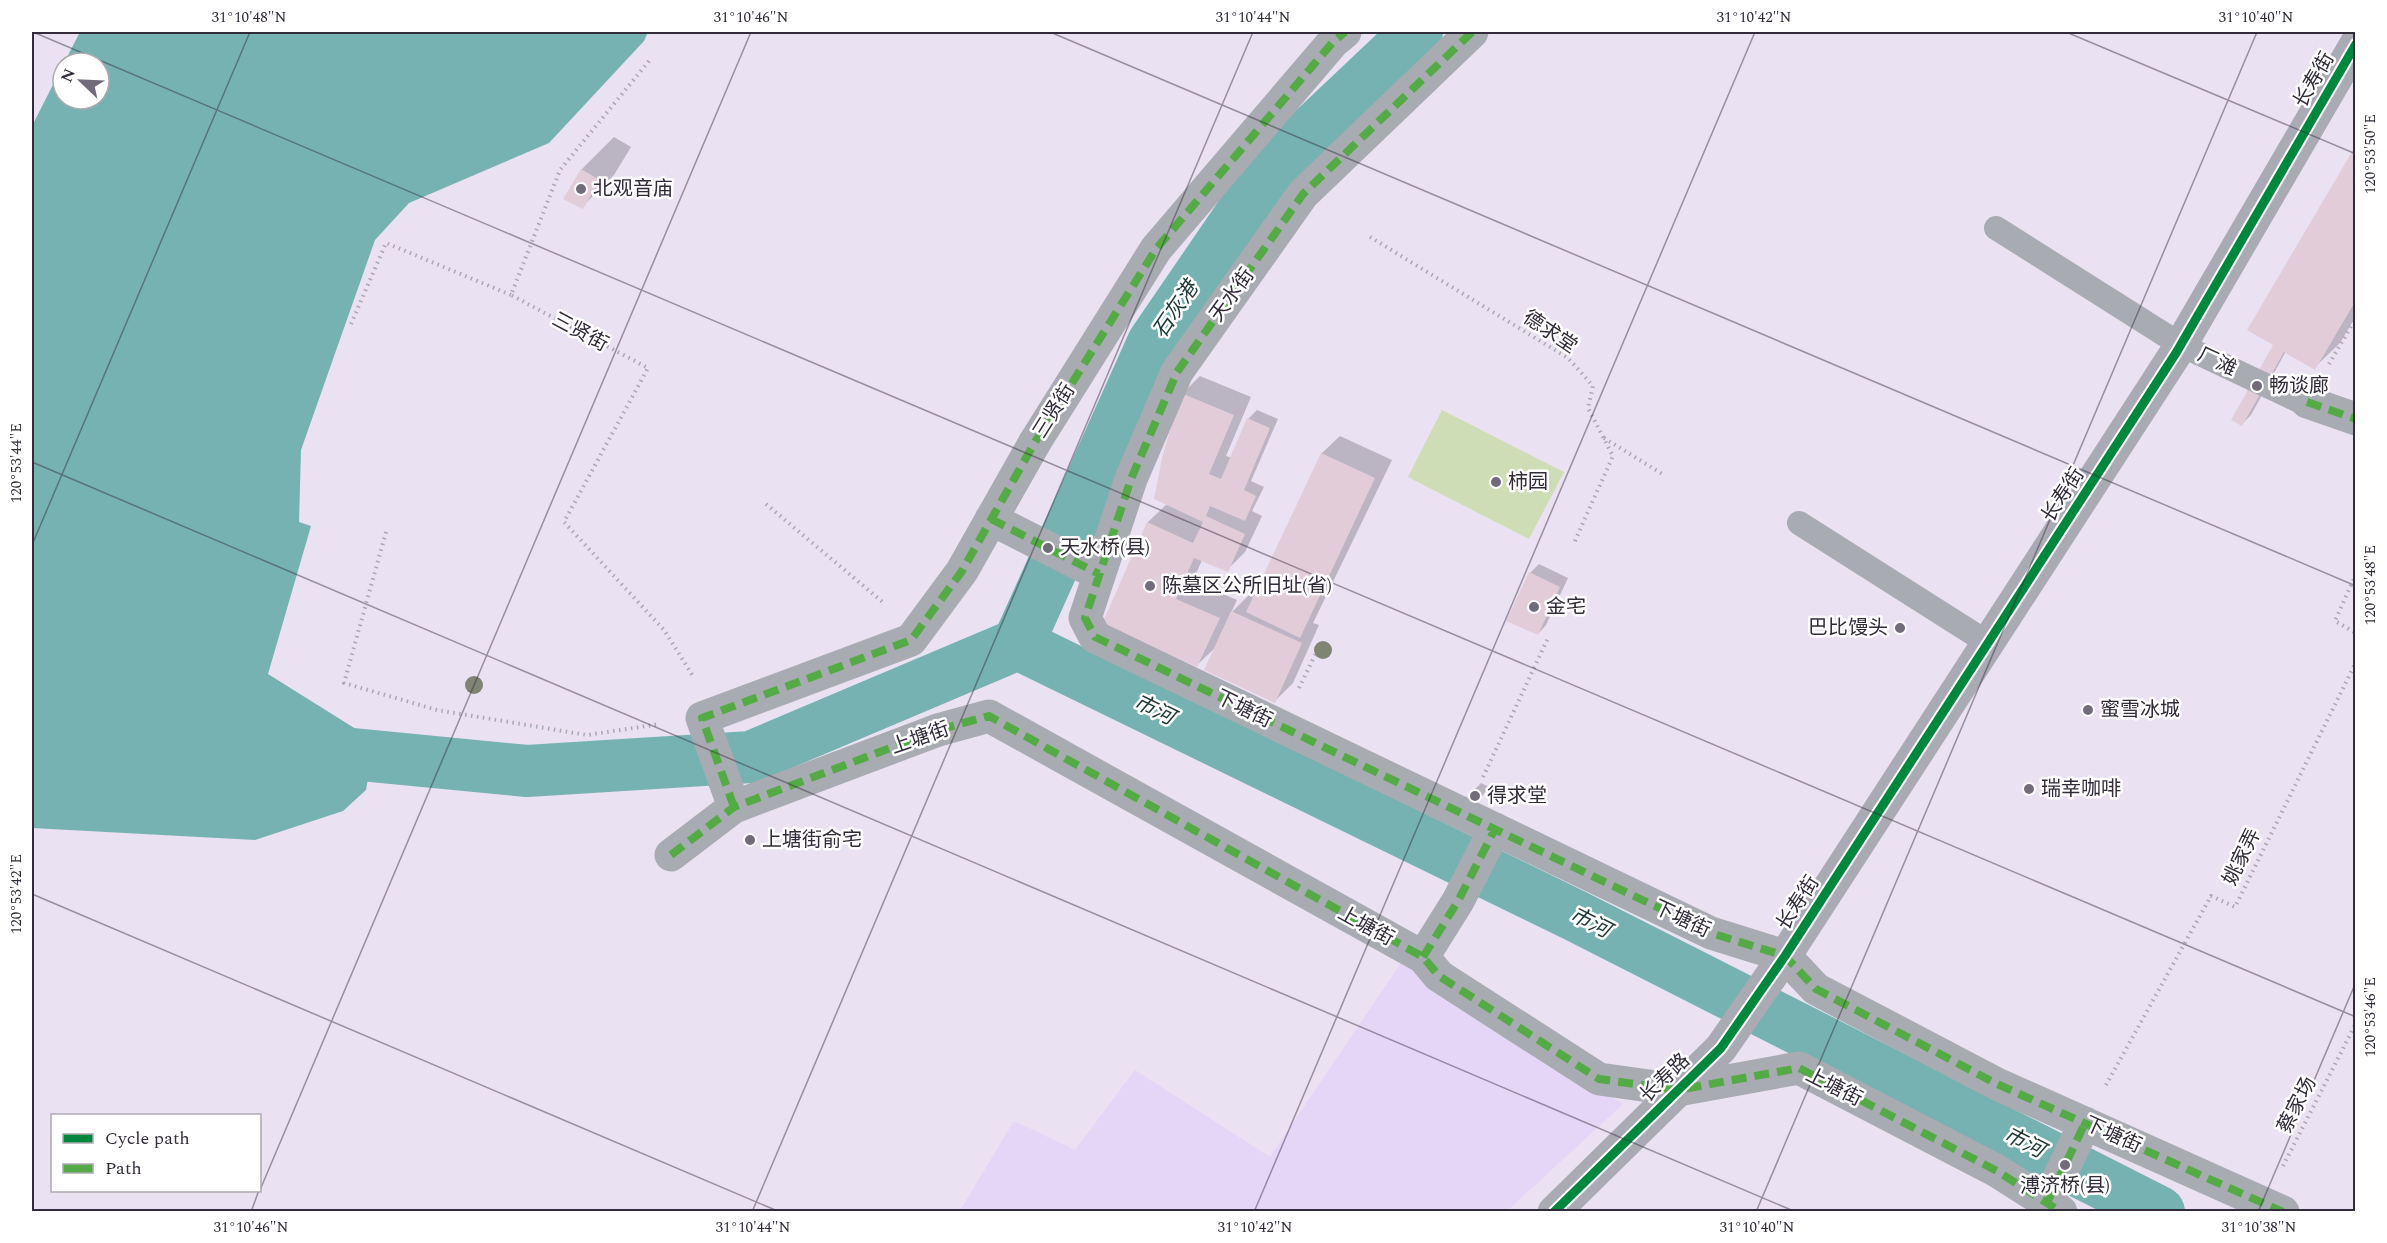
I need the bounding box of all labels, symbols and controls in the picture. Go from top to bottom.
text: 31°10'48"N [212,6,287,29]
text: 31°10'46"N [714,6,789,29]
text: 31°10'44"N [1216,6,1291,29]
text: 31°10'42"N [1717,6,1792,29]
text: 31°10'40"N [2219,6,2294,29]
street label: 长寿街 [2286,47,2342,113]
north arrow [51,51,111,111]
text: N [55,65,82,86]
text: 120°53'50"E [2359,114,2382,194]
place label: 北观音庙 [593,174,673,204]
marker: 北观音庙 [574,182,588,196]
street label: 天水街 [1202,262,1262,328]
water label: 石灰港 [1145,272,1209,345]
street label: 德求堂 [1517,303,1583,361]
street label: 三贤街 [546,305,614,359]
street label: 厂滩 [2193,340,2241,384]
place label: 畅谈廊 [2269,371,2329,401]
street label: 三贤街 [1025,378,1083,444]
marker: 畅谈廊 [2250,379,2264,393]
text: 120°53'44"E [5,423,28,503]
street label: 长寿街 [2034,462,2092,528]
place label: 柿园 [1508,467,1548,497]
marker: 柿园 [1489,475,1503,489]
place label: 天水桥(县) [1060,533,1150,563]
marker: 天水桥(县) [1041,541,1055,555]
text: 120°53'48"E [2359,545,2382,625]
place label: 陈墓区公所旧址(省) [1162,571,1332,601]
marker: 陈墓区公所旧址(省) [1143,579,1157,593]
place label: 金宅 [1546,592,1586,622]
marker: 金宅 [1527,600,1541,614]
place label: 巴比馒头 [1808,613,1888,643]
marker: 巴比馒头 [1893,621,1907,635]
street label: 下塘街 [1210,682,1278,736]
water label: 市河 [1128,686,1183,735]
place label: 蜜雪冰城 [2100,695,2180,725]
marker: 蜜雪冰城 [2081,703,2095,717]
street label: 上塘街 [887,714,953,762]
place label: 瑞幸咖啡 [2041,774,2121,804]
place label: 得求堂 [1487,781,1547,811]
marker: 瑞幸咖啡 [2022,782,2036,796]
marker: 得求堂 [1468,789,1482,803]
street label: 姚家弄 [2215,823,2269,891]
place label: 上塘街俞宅 [762,825,862,855]
marker: 上塘街俞宅 [743,833,757,847]
text: 120°53'42"E [5,854,28,934]
street label: 长寿街 [1769,870,1827,936]
street label: 下塘街 [1648,893,1716,945]
street label: 上塘街 [1332,898,1400,954]
water label: 市河 [1564,899,1620,949]
text: 120°53'46"E [2359,977,2382,1057]
street label: 长寿路 [1633,1046,1697,1110]
street label: 上塘街 [1800,1060,1868,1114]
street label: 蔡家场 [2270,1071,2324,1139]
street label: 下塘街 [2079,1109,2147,1161]
legend [51,1114,261,1192]
water label: 市河 [1998,1119,2054,1169]
text: Cycle path [105,1125,190,1152]
text: Path [105,1155,142,1182]
marker: 溥济桥(县) [2058,1158,2072,1172]
place label: 溥济桥(县) [2020,1171,2110,1201]
text: 31°10'46"N [214,1216,289,1239]
text: 31°10'44"N [716,1216,791,1239]
text: 31°10'42"N [1218,1216,1293,1239]
text: 31°10'40"N [1720,1216,1795,1239]
text: 31°10'38"N [2222,1216,2297,1239]

